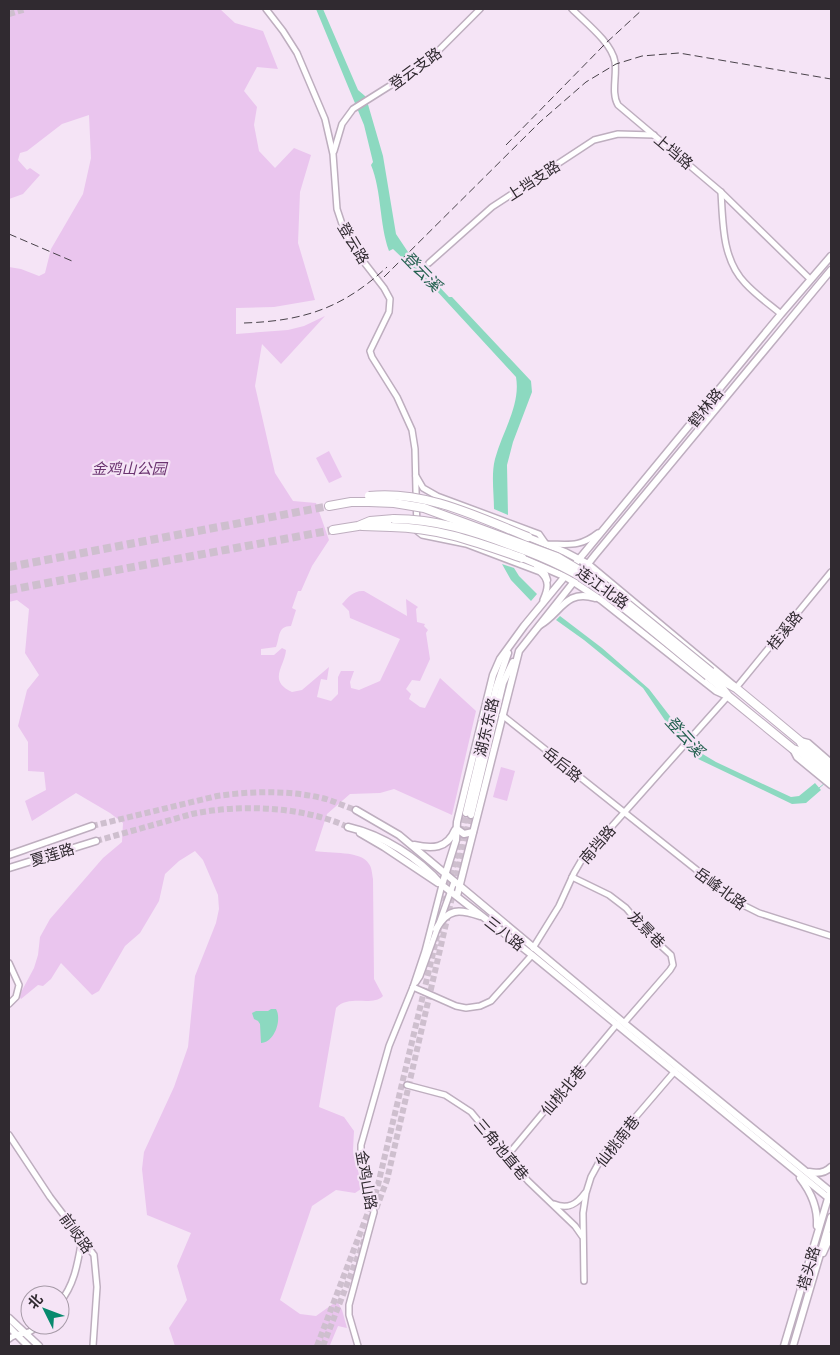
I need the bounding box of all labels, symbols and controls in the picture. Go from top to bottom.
street label: 登云支路 [385,42,445,94]
street label: 上垱路 [650,129,698,173]
street label: 上垱支路 [502,155,564,205]
street label: 登云路 [334,219,374,267]
water label: 登云溪 [397,246,448,297]
street label: 鹤林路 [683,383,727,431]
park label: 金鸡山公园 [91,458,168,478]
street label: 连江北路 [573,561,633,613]
street label: 桂溪路 [762,606,806,654]
street label: 湖东东路 [470,696,502,758]
water label: 登云溪 [661,711,711,763]
street label: 岳后路 [539,742,587,786]
street label: 南垱路 [575,820,619,868]
street label: 夏莲路 [28,838,76,870]
street label: 岳峰北路 [691,862,751,914]
street label: 龙景巷 [624,906,670,952]
street label: 三八路 [481,911,529,955]
street label: 仙桃北巷 [536,1061,590,1119]
street label: 仙桃南巷 [591,1111,643,1171]
street label: 三角池直巷 [470,1114,534,1184]
street label: 金鸡山路 [352,1149,382,1211]
street label: 前岐路 [56,1209,98,1257]
street label: 塔头路 [792,1244,824,1292]
north arrow [20,1285,70,1335]
text: 北 [23,1289,47,1313]

